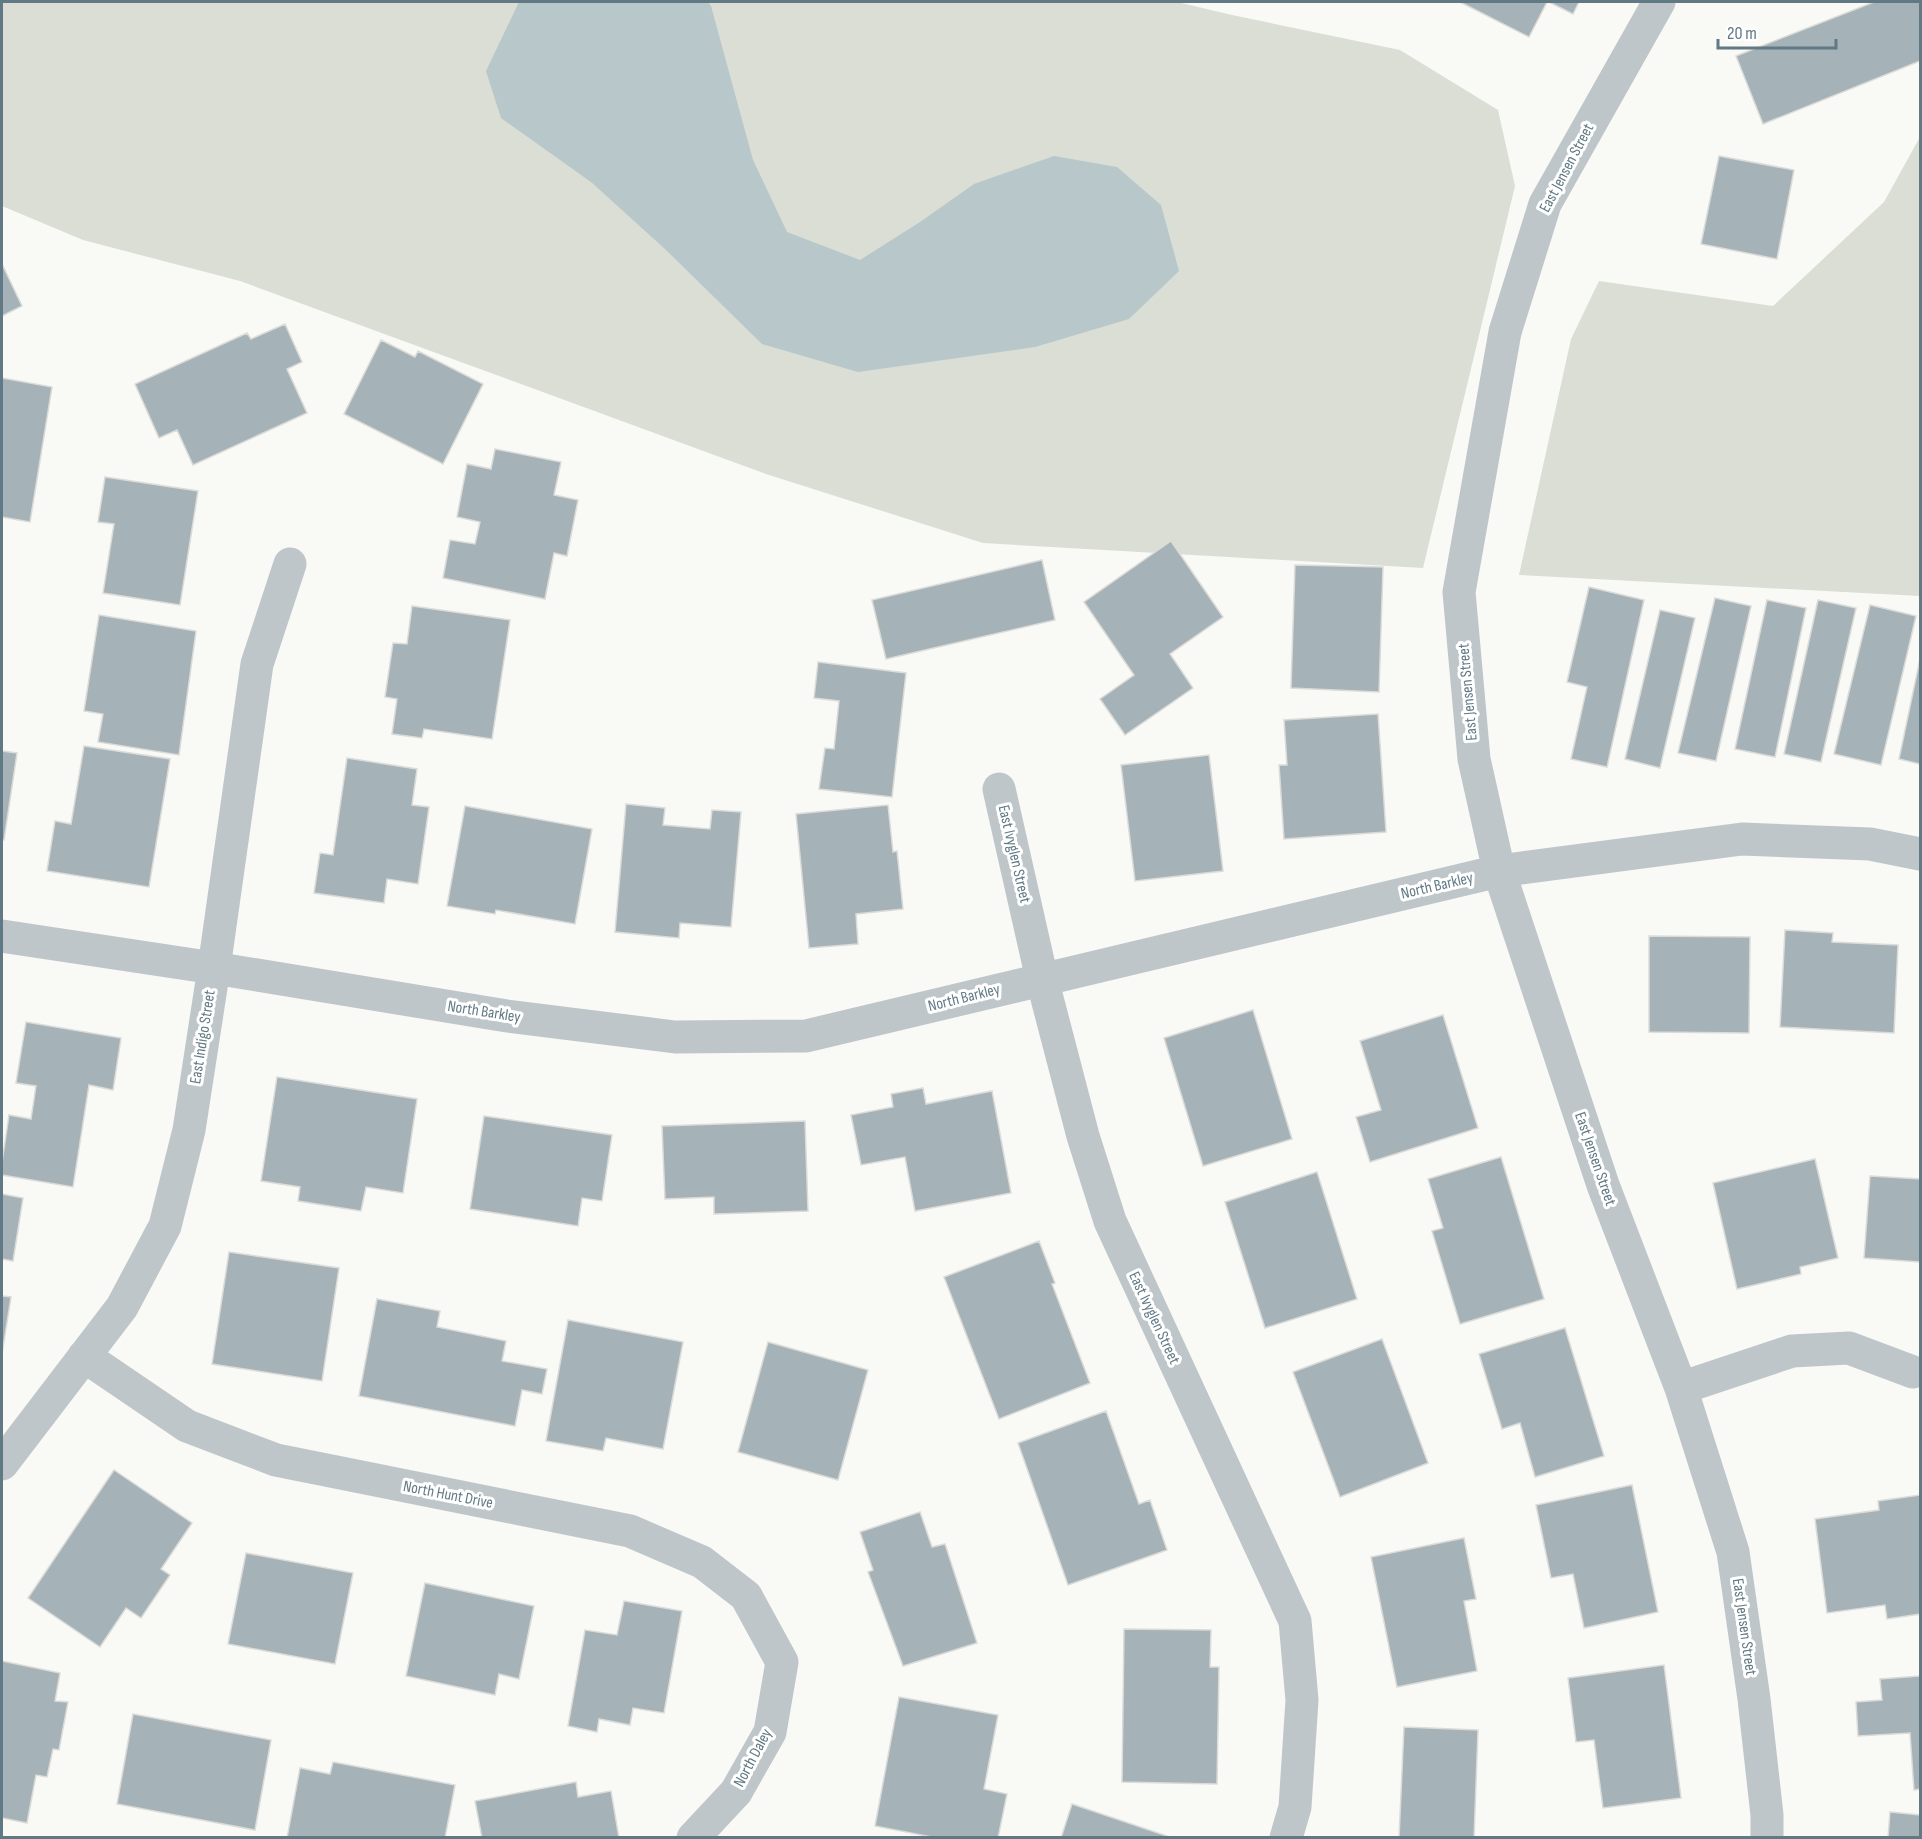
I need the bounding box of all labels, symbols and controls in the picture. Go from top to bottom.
scale bar [1718,12,1836,50]
text: 20 m [1727,23,1757,44]
street label: East Jensen Street [1536,120,1598,216]
street label: East Jensen Street [1454,642,1482,741]
street label: East Ivyglen Street [994,803,1035,905]
street label: North Barkley [1399,868,1475,904]
street label: North Barkley [926,980,1002,1016]
street label: East Indigo Street [186,989,220,1085]
street label: North Barkley [446,997,522,1027]
street label: East Jensen Street [1570,1110,1620,1208]
street label: East Ivyglen Street [1124,1269,1184,1367]
street label: North Hunt Drive [402,1477,494,1513]
street label: East Jensen Street [1728,1577,1760,1677]
street label: North Daley [730,1726,776,1790]

